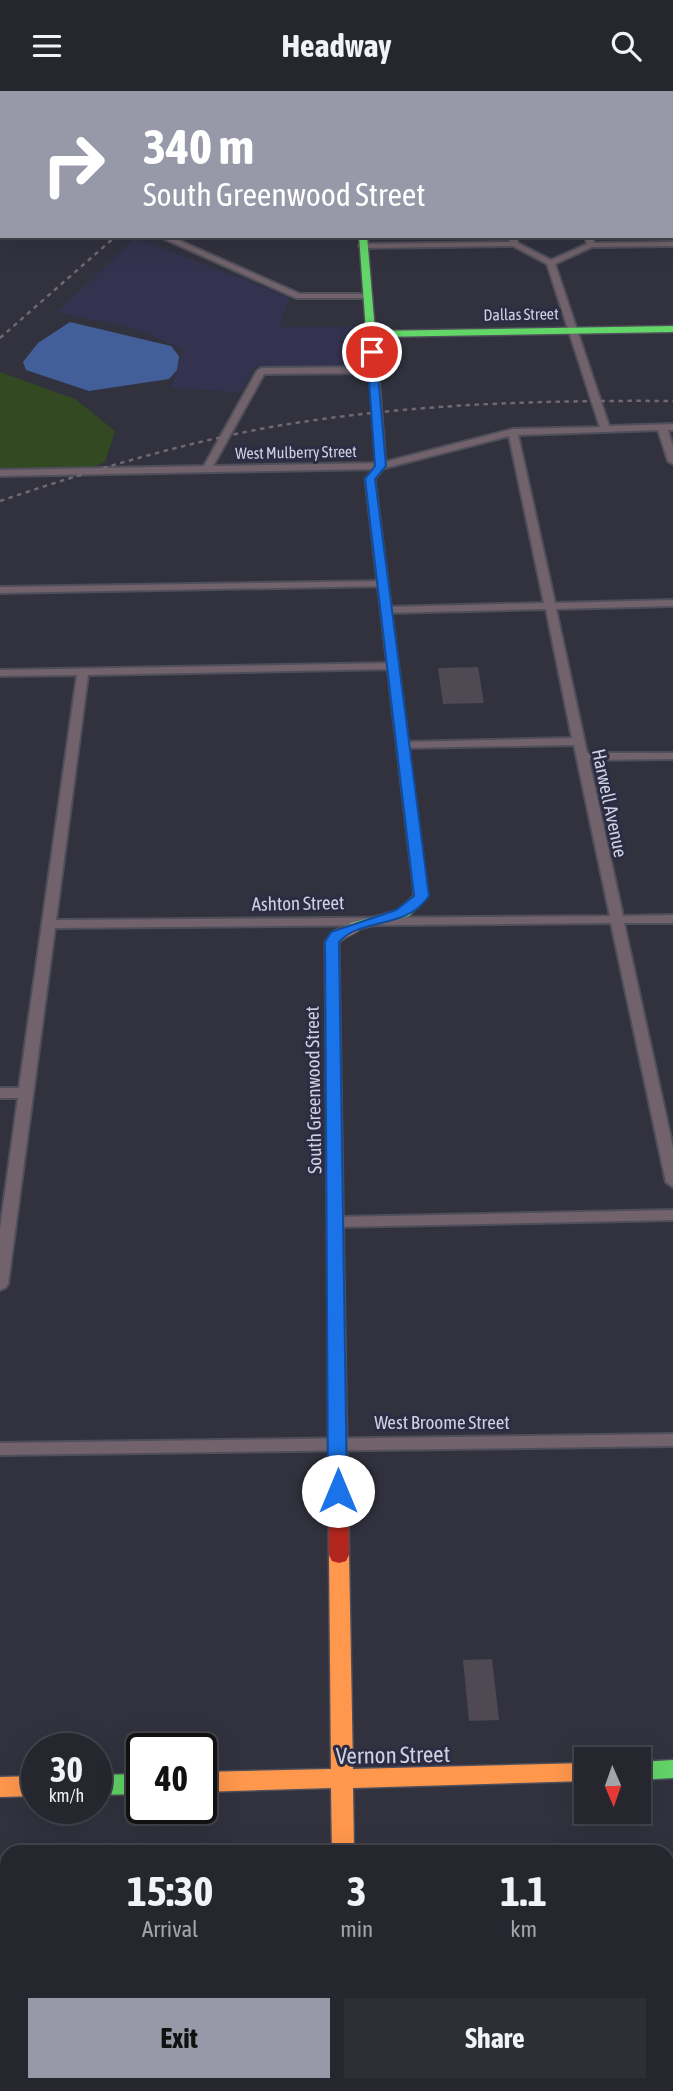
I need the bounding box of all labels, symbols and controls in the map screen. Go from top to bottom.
icon: menu [28,27,66,65]
text: Headway [281,27,392,64]
icon: search [607,27,645,65]
text: 340 m [143,118,254,174]
icon: right [28,119,119,210]
text: South Greenwood Street [143,176,426,213]
street label: Dallas Street [483,304,559,324]
pin [342,322,402,382]
icon: arrive [353,333,391,371]
street label: West Mulberry Street [235,442,357,463]
street label: Harwell Avenue [588,747,632,859]
street label: Ashton Street [251,891,345,915]
street label: South Greenwood Street [301,1006,325,1174]
street label: West Broome Street [374,1411,510,1433]
position arrow [301,1454,375,1528]
speed limit sign: 40 [126,1733,217,1824]
street label: Vernon Street [336,1741,450,1769]
north arrow [574,1747,651,1823]
map controls [574,1747,651,1824]
text: 30 [50,1749,83,1789]
text: km/h [49,1785,84,1806]
text: 15:30 [127,1867,213,1915]
text: 3 [347,1867,367,1915]
text: 1.1 [500,1867,547,1915]
text: Arrival [142,1916,198,1942]
text: min [340,1916,373,1942]
text: km [510,1916,537,1942]
button: Exit [28,1998,330,2078]
button: Share [344,1998,646,2078]

